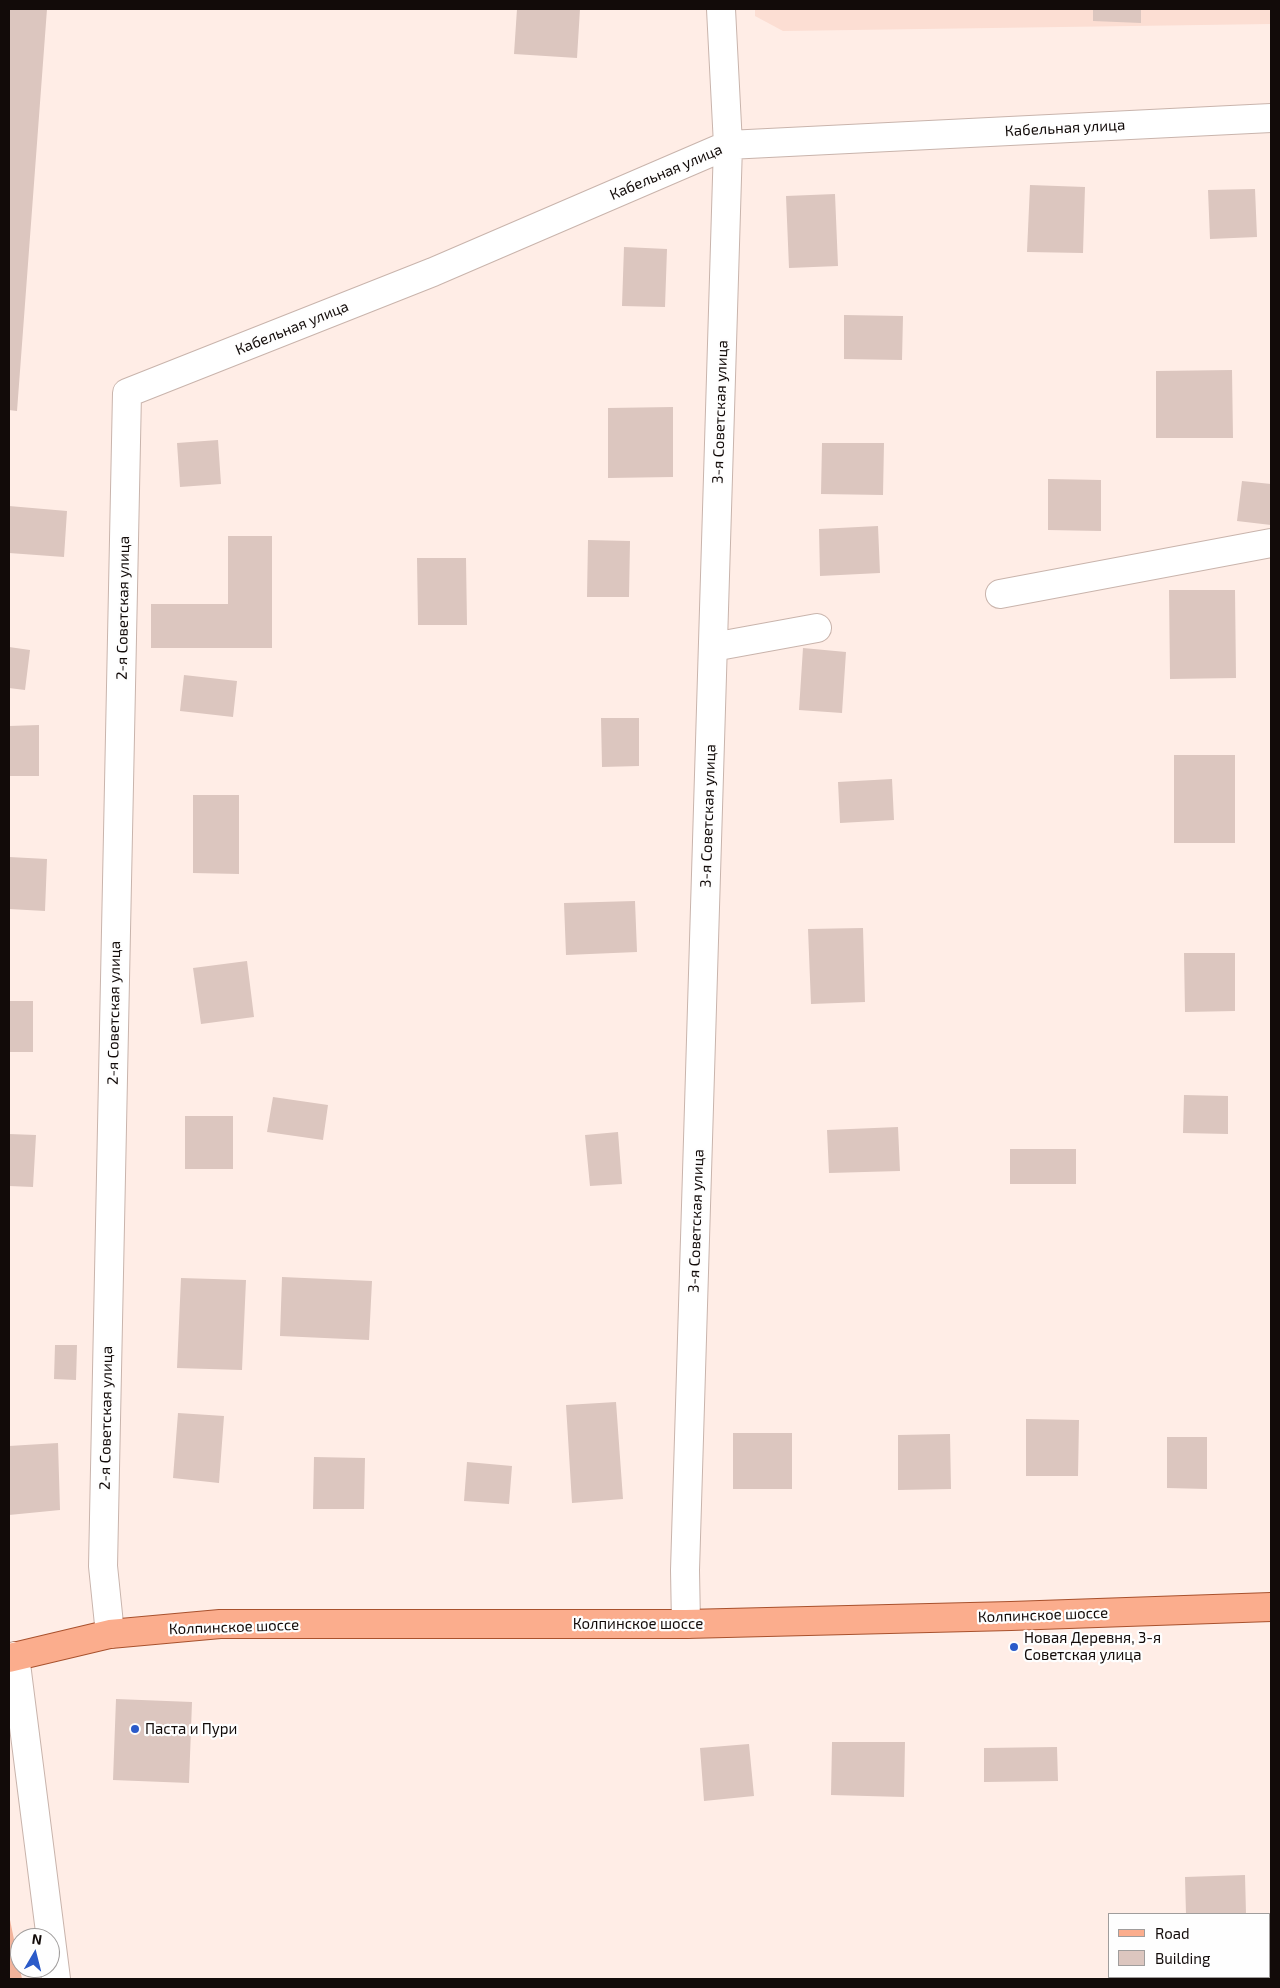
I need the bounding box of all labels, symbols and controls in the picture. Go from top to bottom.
street label: Кабельная улица [1004,116,1126,140]
street label: Кабельная улица [607,140,725,204]
street label: Кабельная улица [233,297,351,359]
street label: 3-я Советская улица [708,340,732,484]
street label: 2-я Советская улица [113,536,133,680]
street label: 3-я Советская улица [696,744,720,888]
street label: 2-я Советская улица [104,941,124,1085]
street label: 3-я Советская улица [684,1149,708,1293]
street label: 2-я Советская улица [96,1346,116,1490]
street label: Колпинское шоссе [977,1604,1109,1626]
street label: Колпинское шоссе [573,1615,703,1633]
street label: Колпинское шоссе [168,1616,300,1638]
place label: Новая Деревня, 3-я Советская улица [1024,1629,1161,1664]
marker: Новая Деревня, 3-я Советская улица [1008,1641,1020,1653]
place label: Паста и Пури [145,1720,237,1738]
marker: Паста и Пури [129,1723,141,1735]
legend [1108,1913,1270,1978]
text: Road [1155,1924,1190,1942]
north arrow [10,1928,60,1978]
text: N [31,1930,43,1948]
text: Building [1155,1949,1210,1967]

